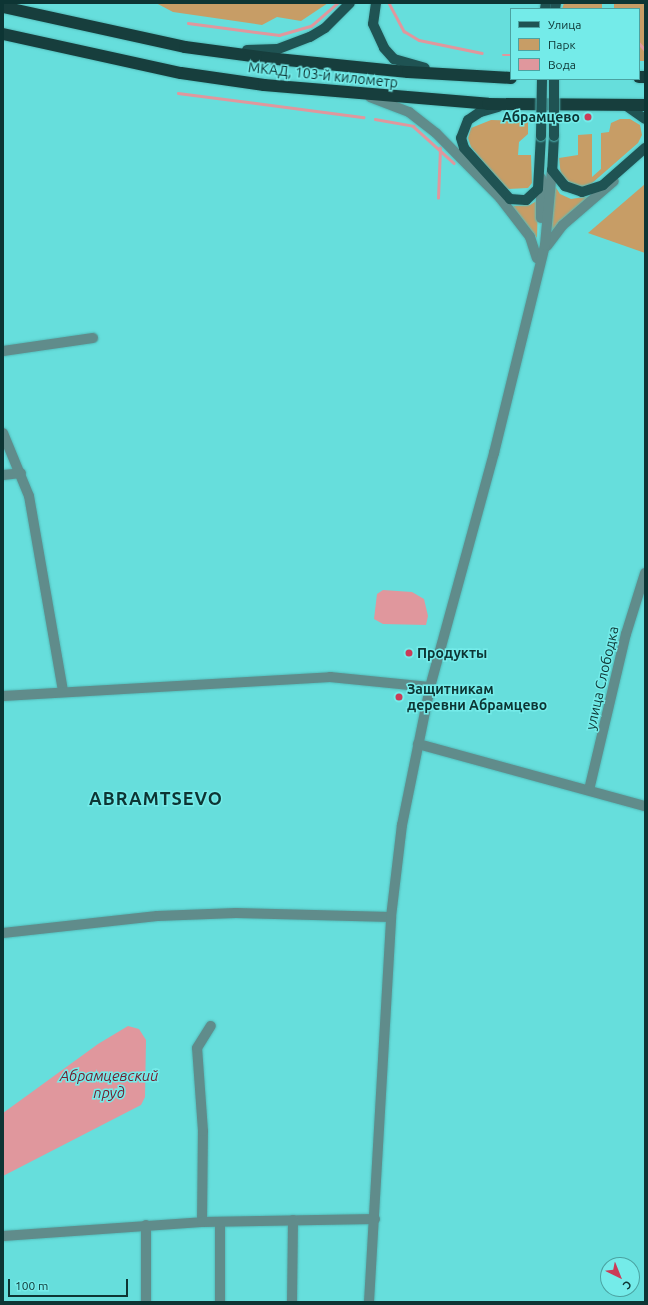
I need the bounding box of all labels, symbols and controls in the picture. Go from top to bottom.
legend [510,8,640,80]
text: Улица [548,18,581,31]
text: Парк [548,38,576,51]
text: Вода [548,58,576,71]
street label: МКАД, 103-й километр [247,59,399,91]
place label: Абрамцево [502,109,580,125]
marker: Абрамцево [583,112,593,122]
street label: улица Слободка [582,625,622,731]
place label: Продукты [417,645,487,661]
marker: Продукты [404,648,414,658]
place label: Защитникам деревни Абрамцево [407,681,547,714]
marker: Защитникам деревни Абрамцево [394,692,404,702]
district label: ABRAMTSEVO [89,787,223,809]
water label: Абрамцевский пруд [60,1066,158,1101]
north arrow [600,1257,640,1297]
scale bar [10,1271,130,1297]
text: С [621,1278,634,1292]
text: 100 m [15,1279,48,1292]

